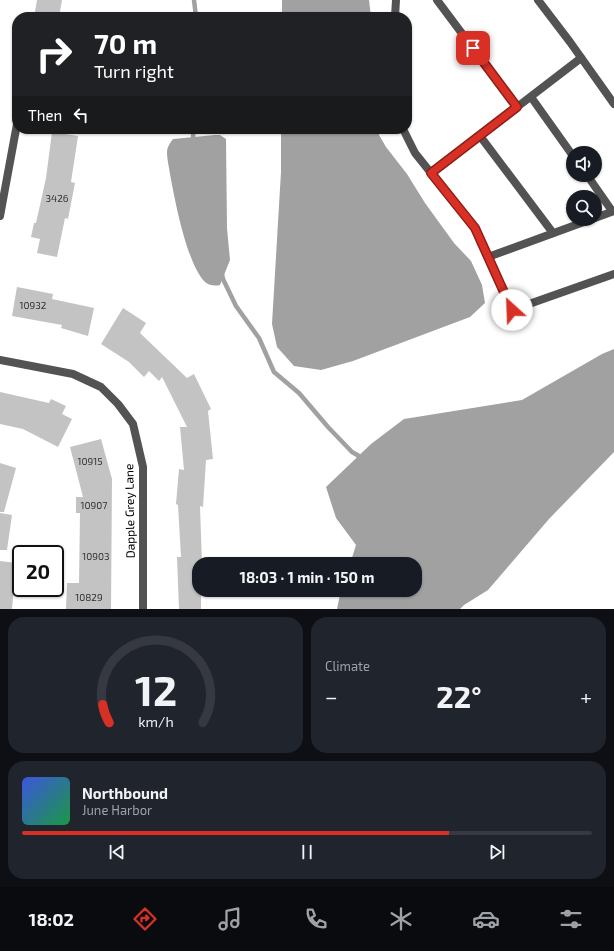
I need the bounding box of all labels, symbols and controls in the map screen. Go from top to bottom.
text: 70 m [94,26,157,60]
icon: right [28,28,80,80]
pin [456,31,490,65]
icon: arrive [462,37,484,59]
text: Turn right [94,60,174,82]
icon: left [70,104,92,126]
text: Then [28,106,62,124]
map controls [566,146,602,226]
button: sound [566,146,602,182]
button: search [566,190,602,226]
house number: 3426 [45,192,69,204]
position arrow [491,289,533,331]
house number: 10932 [20,299,47,311]
house number: 10915 [77,455,103,467]
street label: Dapple Grey Lane [121,464,137,558]
house number: 10907 [81,499,107,511]
speed limit sign: 20 [12,545,64,597]
house number: 10903 [82,550,110,562]
text: 18:03 · 1 min · 150 m [240,568,374,586]
house number: 10829 [75,591,103,603]
text: Climate [325,658,370,674]
text: 12 [134,664,177,714]
text: 22° [436,678,481,714]
text: − [325,683,338,709]
text: + [580,683,592,709]
text: km/h [138,713,173,730]
text: Northbound [82,784,168,802]
text: June Harbor [82,802,152,818]
icon: previous [106,841,128,863]
icon: pause [296,841,318,863]
icon: next [486,841,508,863]
icon: directions [131,905,159,933]
icon: music [216,905,244,933]
icon: phone [302,905,330,933]
icon: climate [387,905,415,933]
icon: car [472,905,500,933]
icon: filters [557,905,585,933]
text: 18:02 [29,908,74,930]

